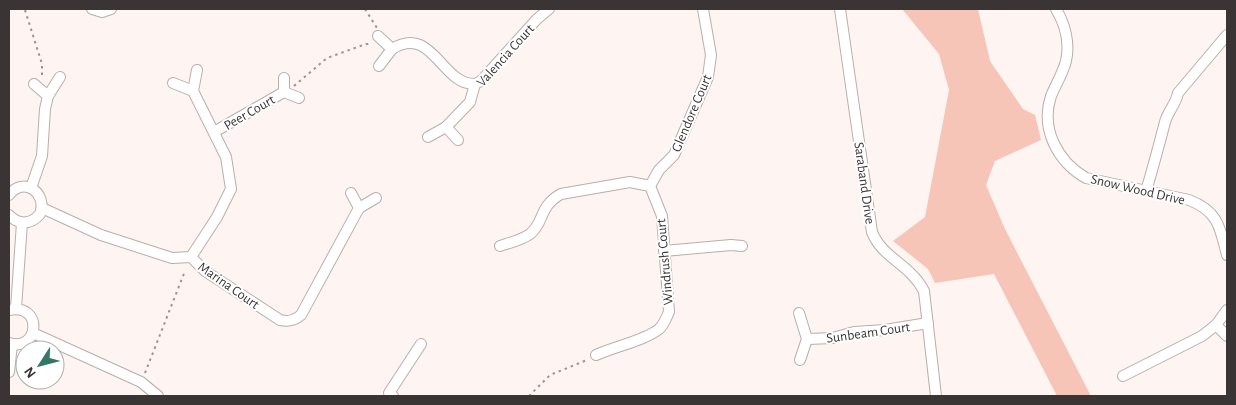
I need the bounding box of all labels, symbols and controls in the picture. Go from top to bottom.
street label: Valencia Court [474,22,537,89]
street label: Glendore Court [669,72,715,154]
street label: Peer Court [222,92,278,133]
street label: Saraband Drive [851,141,877,225]
street label: Snow Wood Drive [1089,172,1186,208]
street label: Windrush Court [654,218,676,306]
street label: Marina Court [195,260,262,312]
street label: Sunbeam Court [825,320,911,346]
north arrow [15,340,65,390]
text: N [22,364,39,380]

